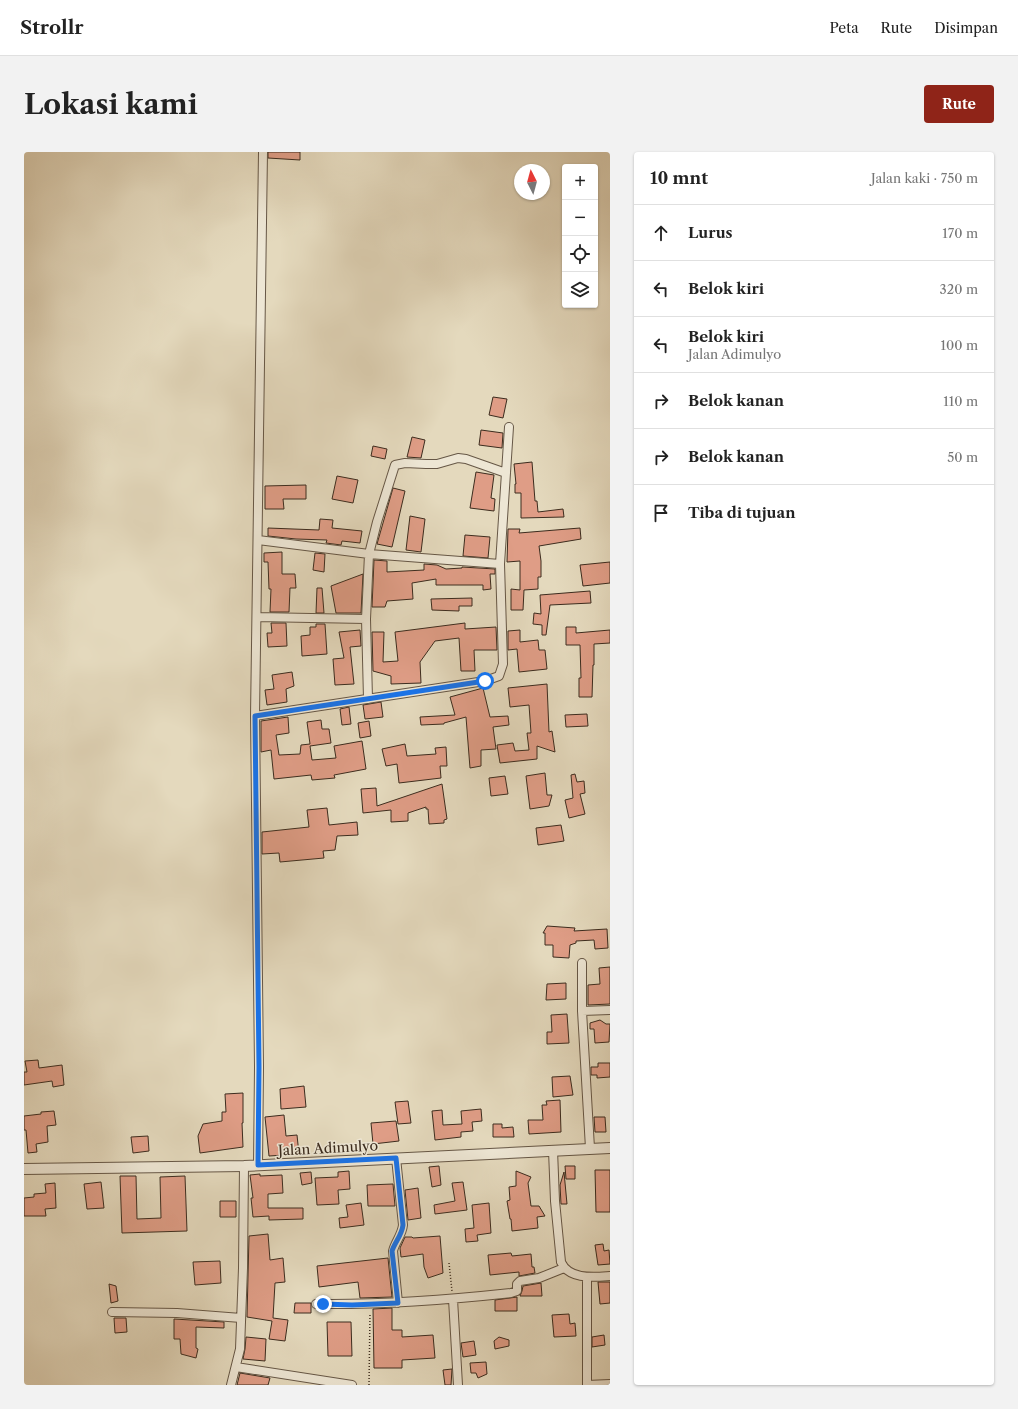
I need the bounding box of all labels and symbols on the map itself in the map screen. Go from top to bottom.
north arrow [514,164,550,200]
route start [476,672,494,690]
street label: Jalan Adimulyo [275,1136,379,1160]
route end [314,1295,332,1313]

